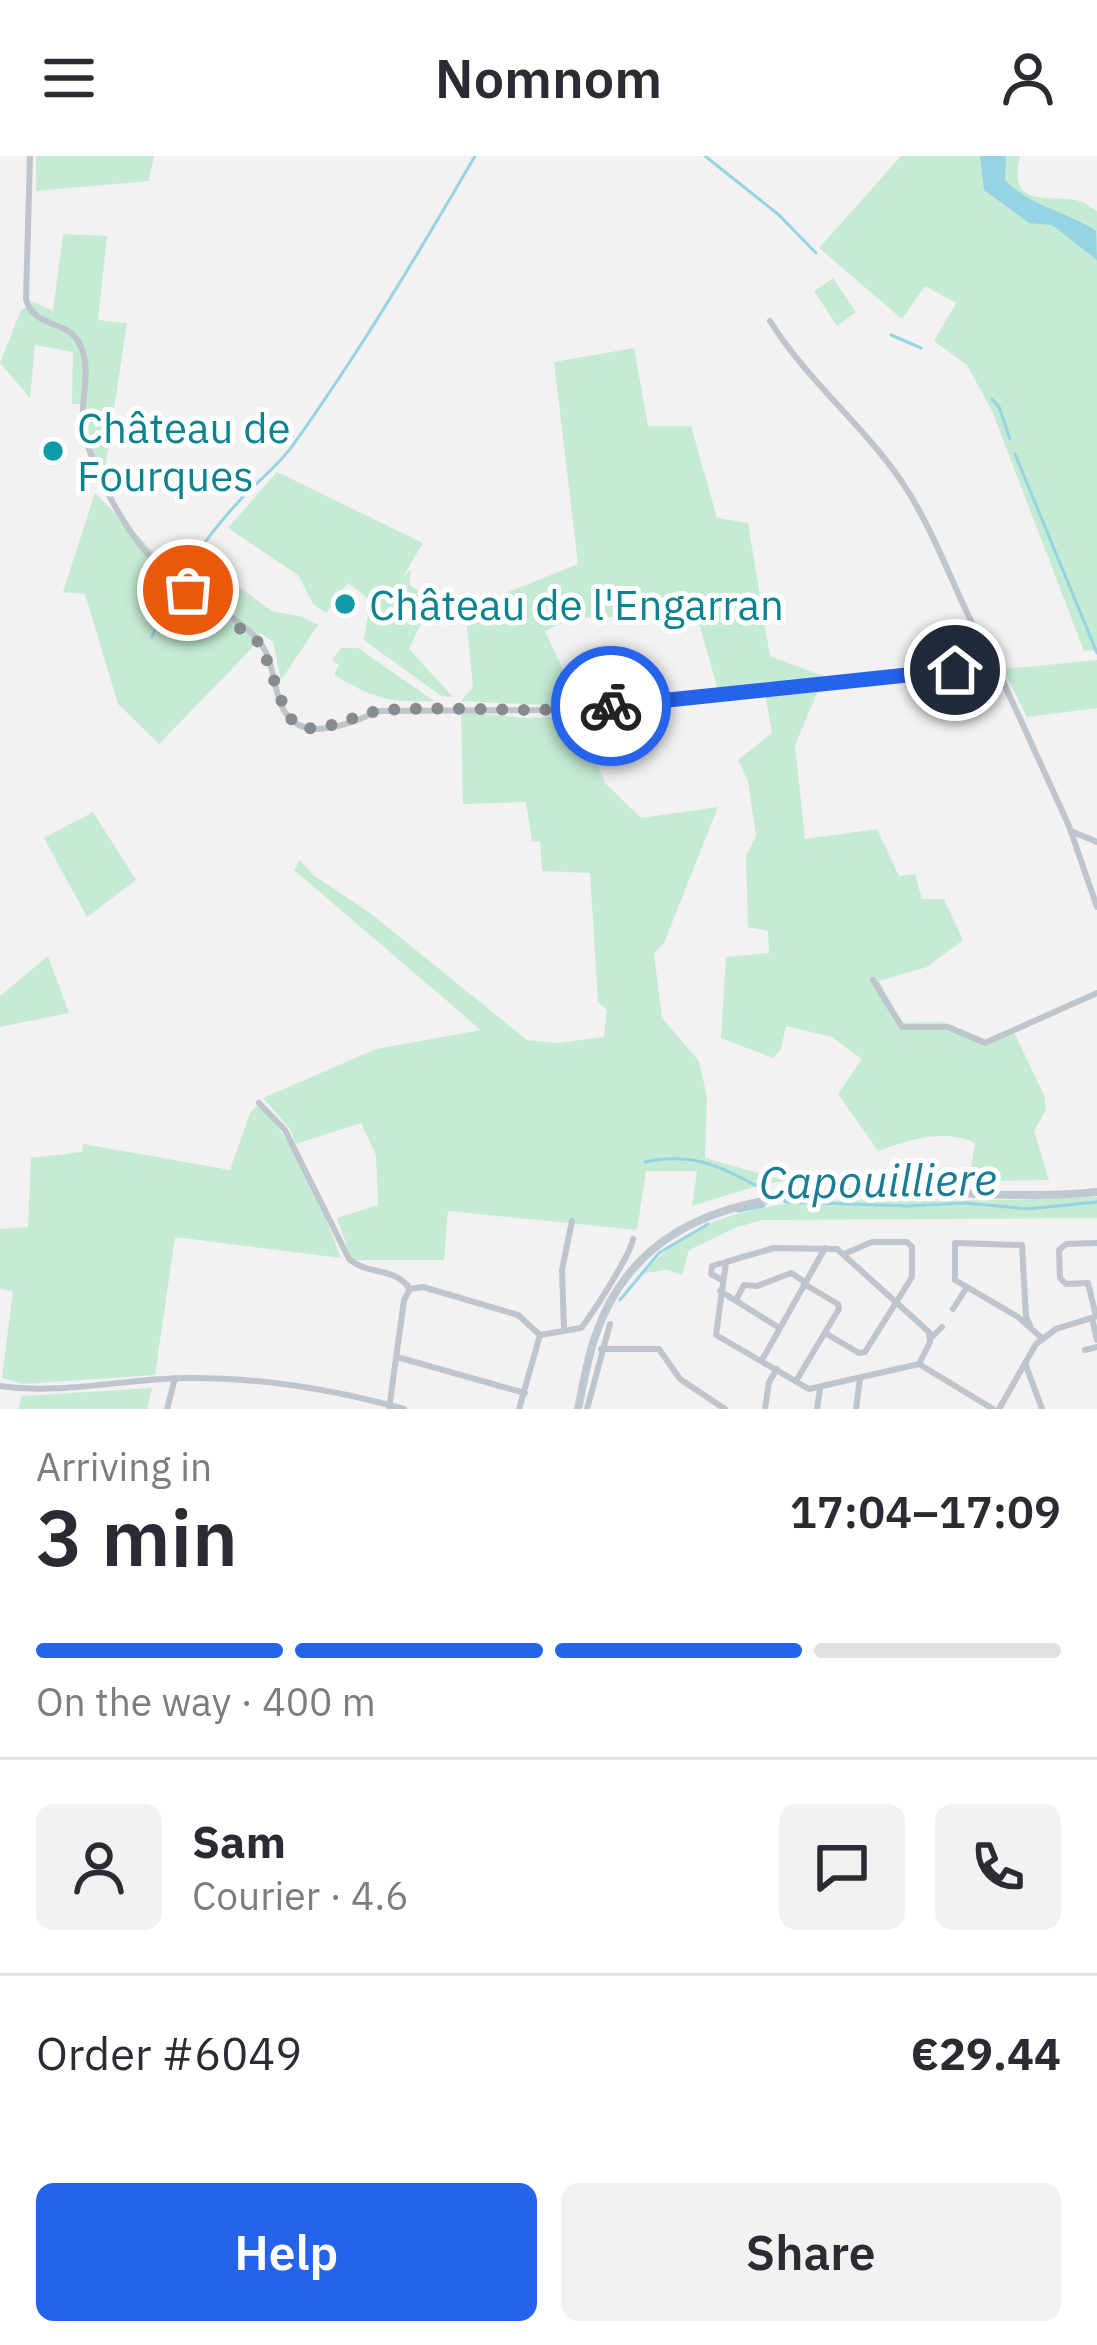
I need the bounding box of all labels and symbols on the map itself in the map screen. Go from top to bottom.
place label: Château de Fourques [77,400,291,503]
marker: Château de Fourques [40,438,66,464]
pin [137,539,239,641]
place label: Château de l'Engarran [369,577,784,632]
marker: Château de l'Engarran [332,591,358,617]
pin [904,619,1006,721]
courier [551,646,671,766]
water label: Capouilliere [759,1149,997,1211]

